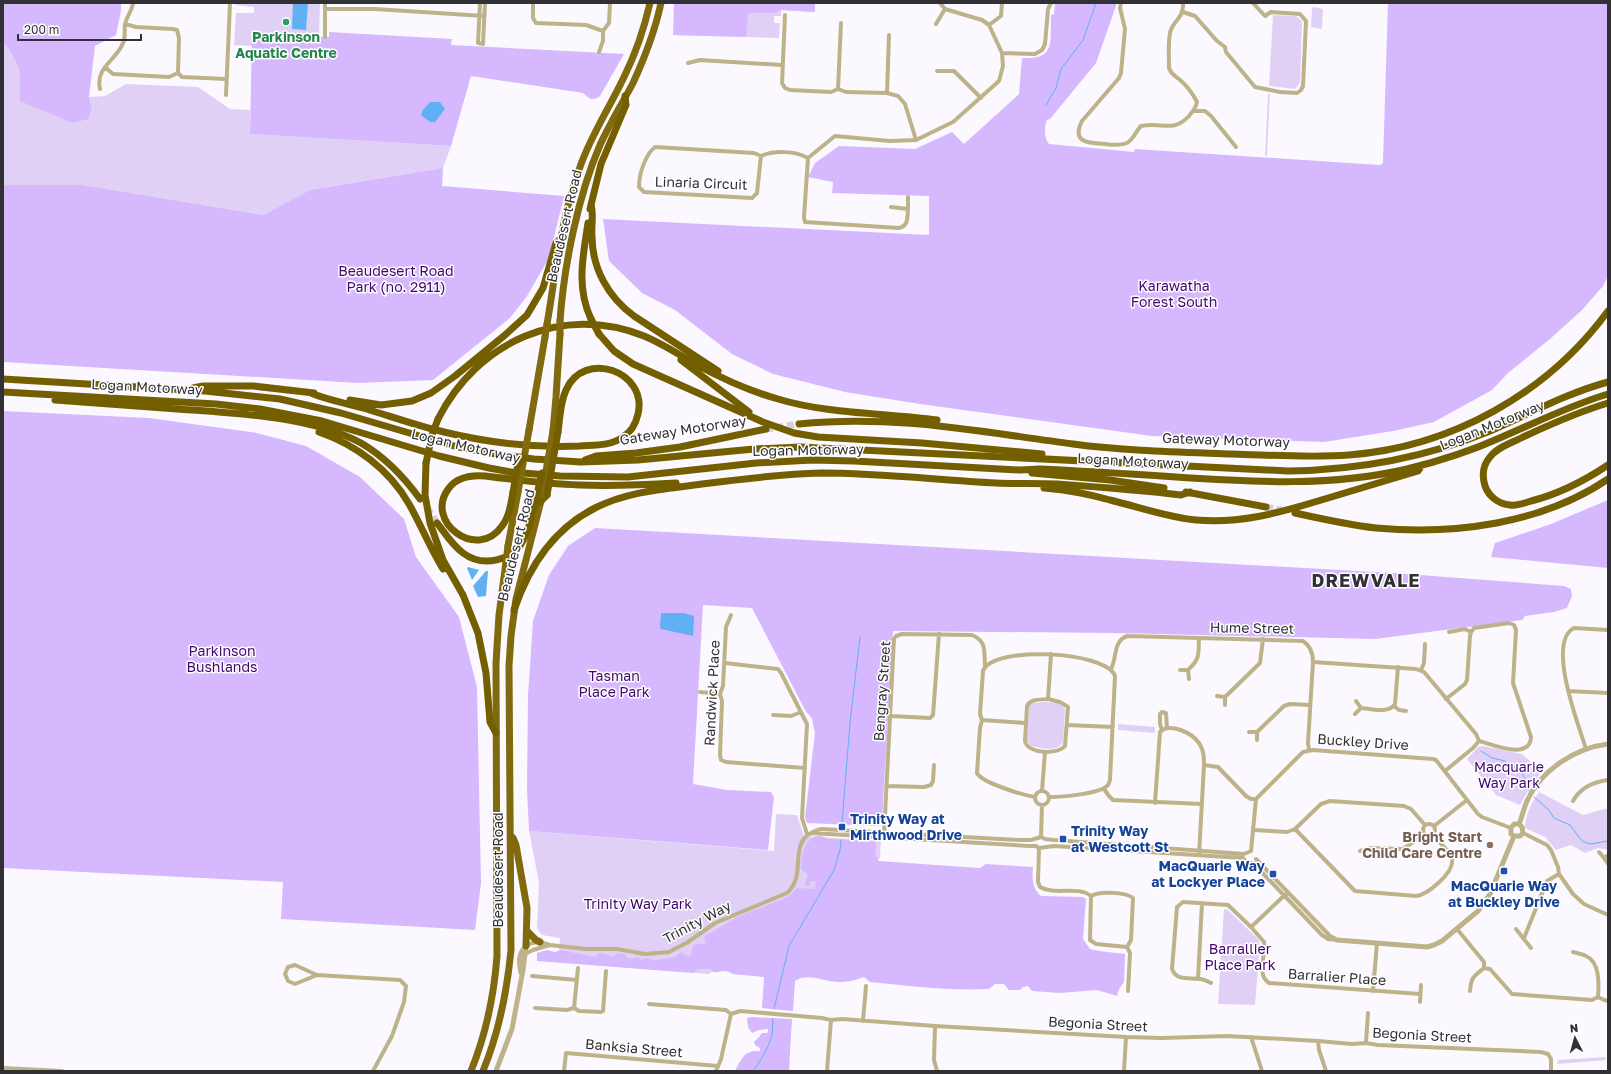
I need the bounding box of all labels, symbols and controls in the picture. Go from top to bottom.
scale bar [18,16,141,42]
marker: Parkinson Aquatic Centre [281,17,291,27]
text: 200 m [24,22,59,37]
place label: Parkinson Aquatic Centre [235,28,337,61]
street label: Beaudesert Road [542,168,585,284]
street label: Linaria Circuit [654,172,748,193]
park label: Beaudesert Road Park (no. 2911) [338,262,454,295]
park label: Karawatha Forest South [1131,277,1217,310]
street label: Logan Motorway [91,375,203,398]
street label: Logan Motorway [1437,396,1547,453]
street label: Gateway Motorway [618,411,748,448]
street label: Logan Motorway [410,425,523,466]
street label: Gateway Motorway [1162,429,1290,450]
street label: Logan Motorway [752,440,864,459]
street label: Logan Motorway [1077,449,1189,472]
street label: Beaudesert Road [493,487,538,603]
district label: DREWVALE [1312,569,1420,591]
street label: Hume Street [1210,618,1294,637]
street label: Randwick Place [700,640,723,746]
street label: Bengray Street [870,640,893,742]
park label: Parkinson Bushlands [187,642,257,675]
park label: Tasman Place Park [578,667,650,700]
street label: Buckley Drive [1317,730,1409,753]
park label: Macquarie Way Park [1474,758,1544,791]
place label: Trinity Way at Mirthwood Drive [850,810,962,843]
street label: Beaudesert Road [489,812,506,928]
marker: Trinity Way at Mirthwood Drive [837,822,847,832]
place label: Trinity Way at Westcott St [1071,822,1169,855]
place label: Bright Start Child Care Centre [1362,828,1482,861]
marker: Trinity Way at Westcott St [1058,834,1068,844]
marker: Bright Start Child Care Centre [1485,840,1495,850]
place label: MacQuarie Way at Lockyer Place [1151,857,1266,890]
marker: MacQuarie Way at Buckley Drive [1499,866,1509,876]
marker: MacQuarie Way at Lockyer Place [1268,869,1278,879]
place label: MacQuarie Way at Buckley Drive [1448,877,1560,910]
park label: Trinity Way Park [584,895,692,912]
street label: Trinity Way [660,896,734,947]
park label: Barrallier Place Park [1204,940,1276,973]
street label: Barralier Place [1287,965,1387,988]
street label: Begonia Street [1048,1012,1148,1035]
north arrow [1555,1018,1595,1058]
text: N [1569,1021,1579,1034]
street label: Begonia Street [1372,1023,1472,1046]
street label: Banksia Street [585,1035,684,1060]

